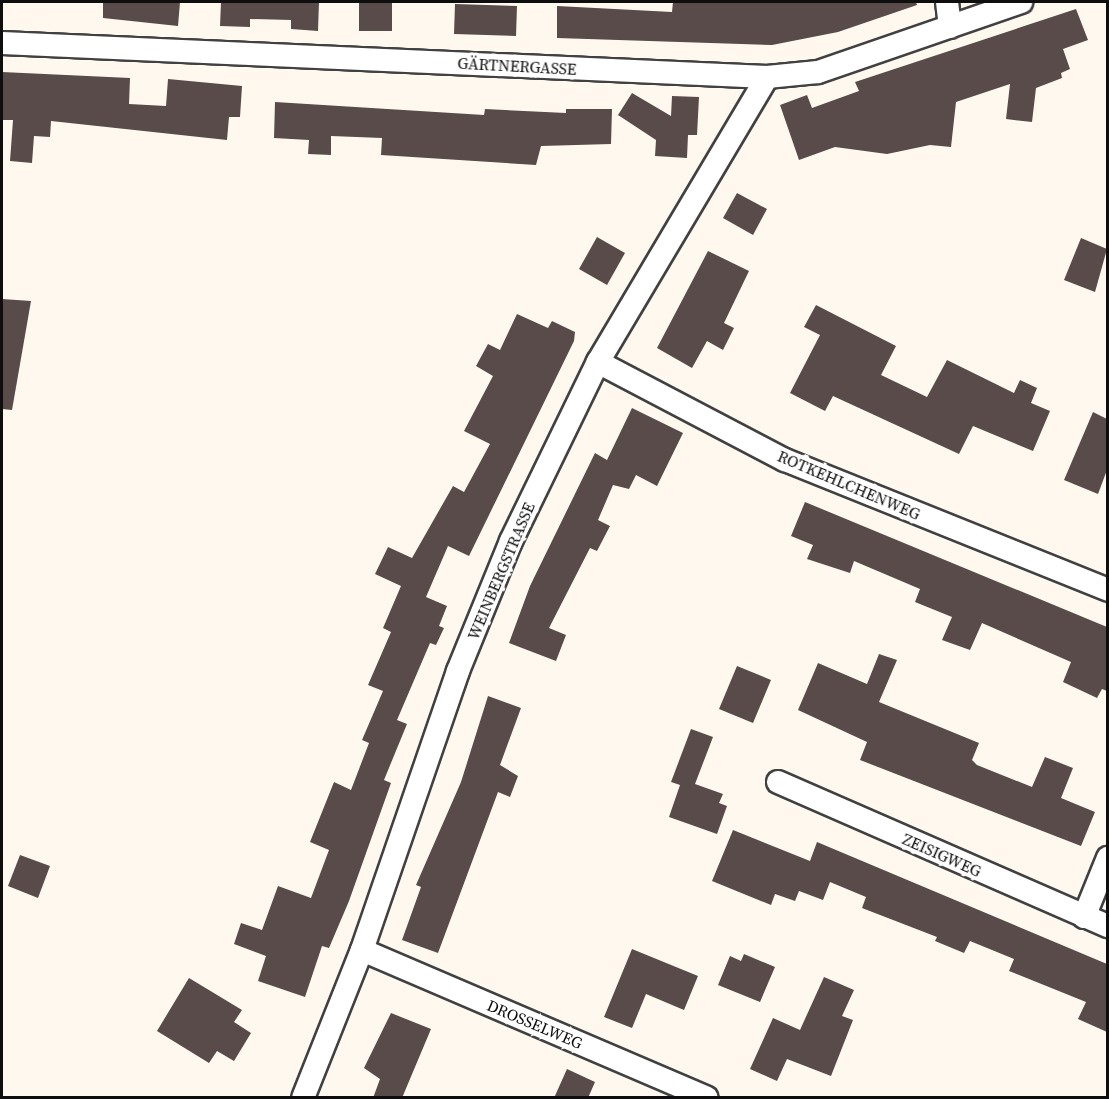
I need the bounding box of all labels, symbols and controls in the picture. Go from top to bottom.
street label: GÄRTNERGASSE [457,53,577,79]
street label: ROTKEHLCHENWEG [775,446,923,524]
street label: WEINBERGSTRASSE [463,499,539,643]
street label: ZEISIGWEG [900,829,984,881]
street label: DROSSELWEG [484,995,586,1053]

